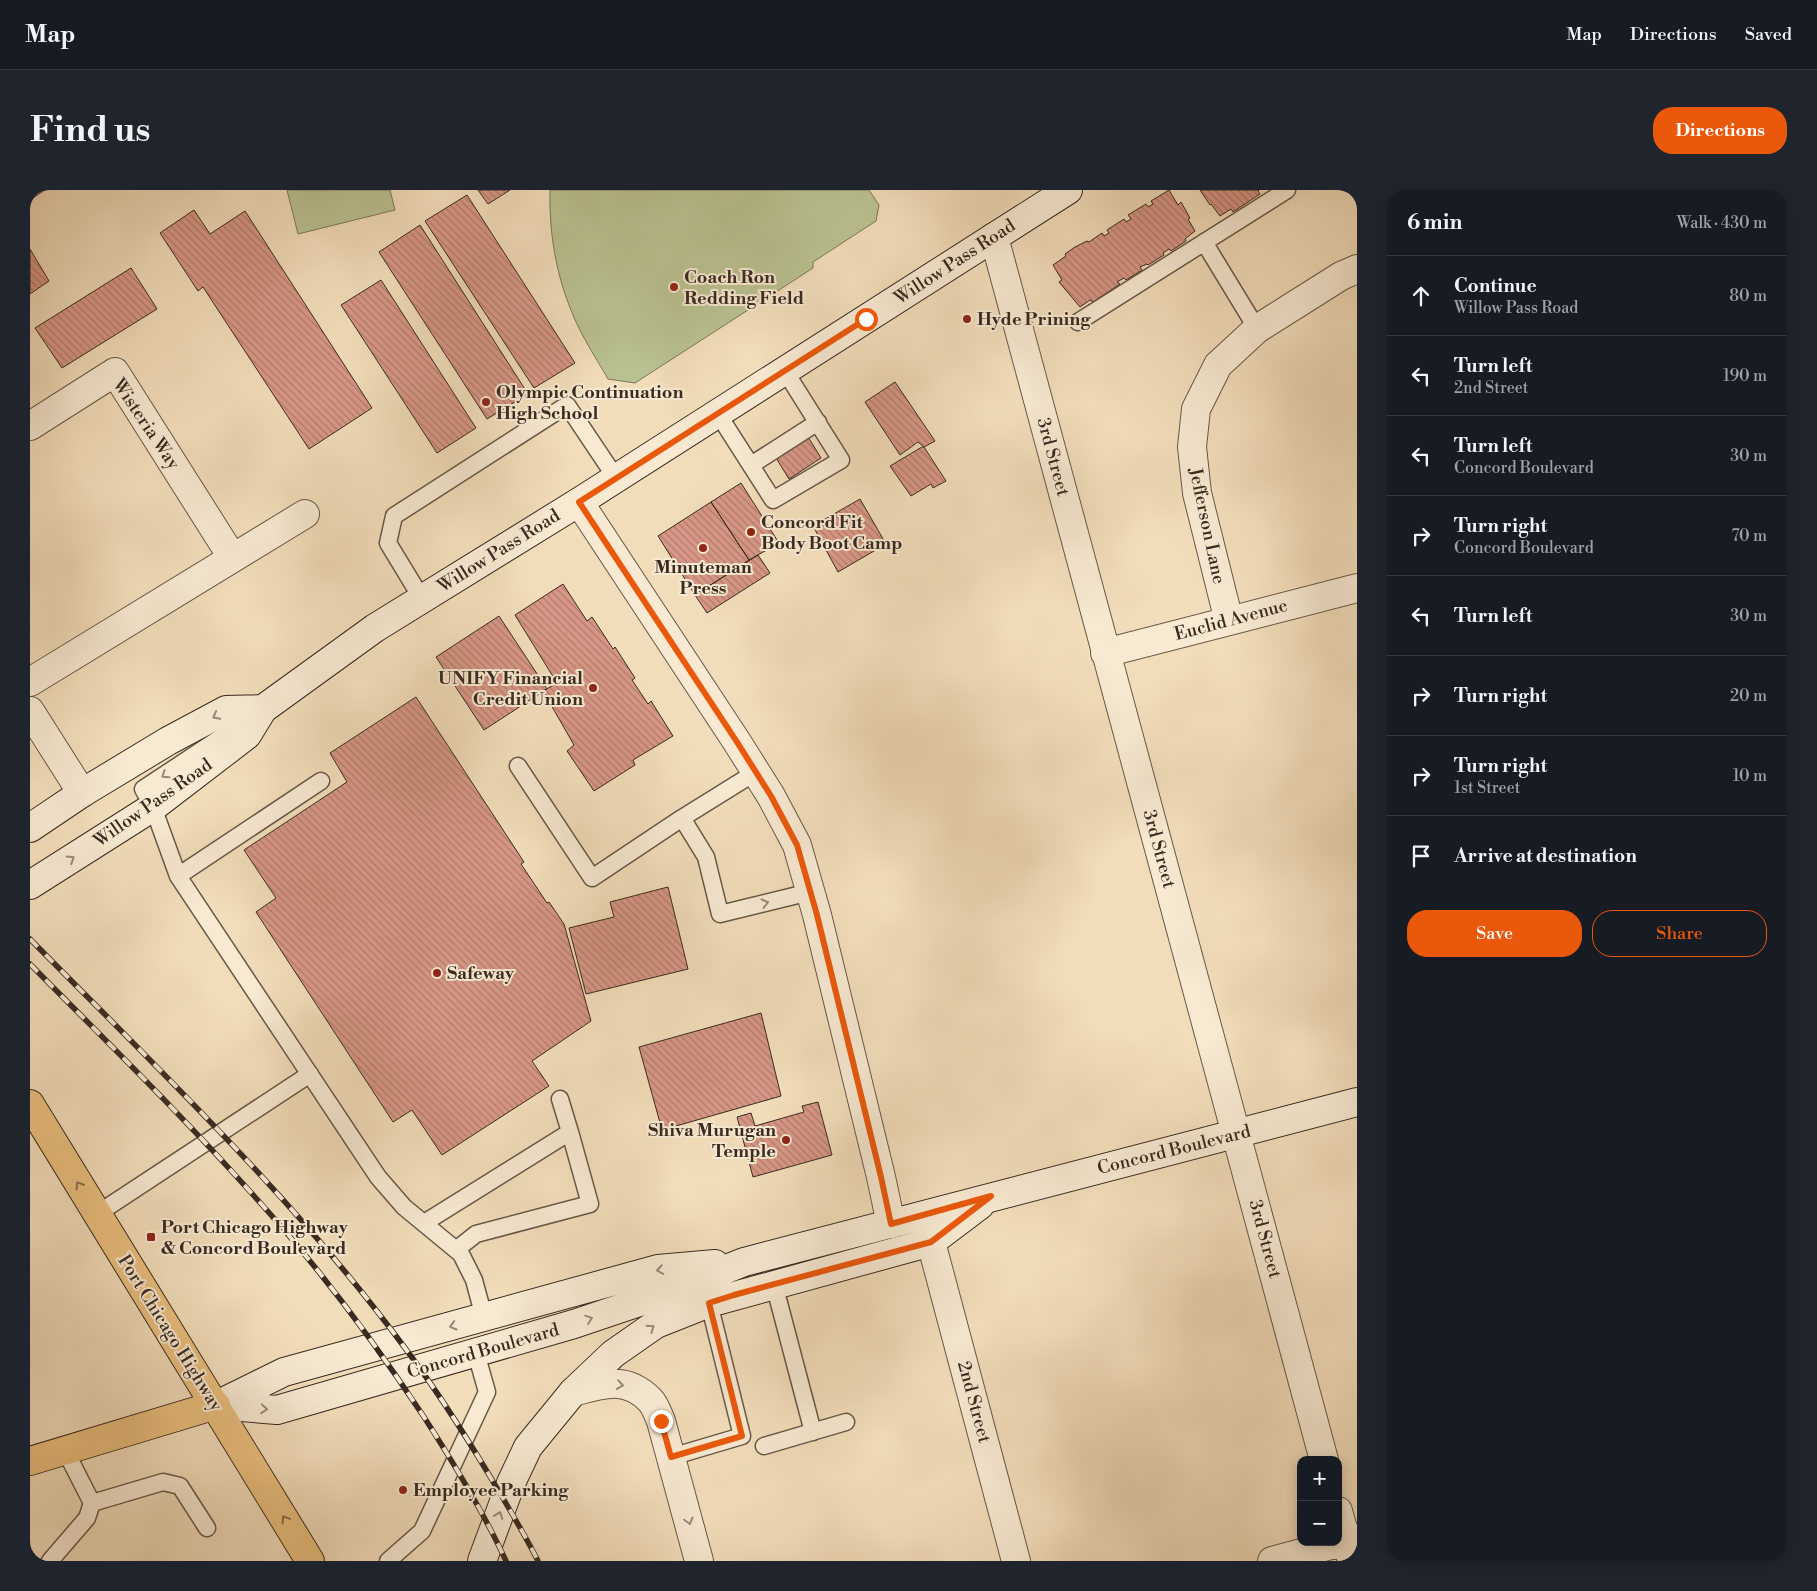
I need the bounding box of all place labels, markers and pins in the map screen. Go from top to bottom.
place label: Coach Ron Redding Field [684,266,804,310]
marker: Coach Ron Redding Field [668,281,680,293]
place label: Hyde Prining [977,308,1091,331]
marker: Hyde Prining [961,313,973,325]
place label: Olympic Continuation High School [496,381,684,425]
marker: Olympic Continuation High School [480,396,492,408]
place label: Concord Fit Body Boot Camp [761,511,902,555]
marker: Concord Fit Body Boot Camp [745,526,757,538]
marker: Minuteman Press [697,542,709,554]
place label: Minuteman Press [654,556,752,600]
place label: UNIFY Financial Credit Union [438,667,583,711]
marker: UNIFY Financial Credit Union [587,682,599,694]
place label: Safeway [447,962,515,985]
marker: Safeway [431,967,443,979]
place label: Shiva Murugan Temple [648,1119,776,1163]
marker: Shiva Murugan Temple [780,1134,792,1146]
place label: Port Chicago Highway & Concord Boulevard [161,1216,349,1260]
marker: Port Chicago Highway & Concord Boulevard [145,1231,157,1243]
place label: Employee Parking [413,1479,569,1502]
marker: Employee Parking [397,1484,409,1496]

